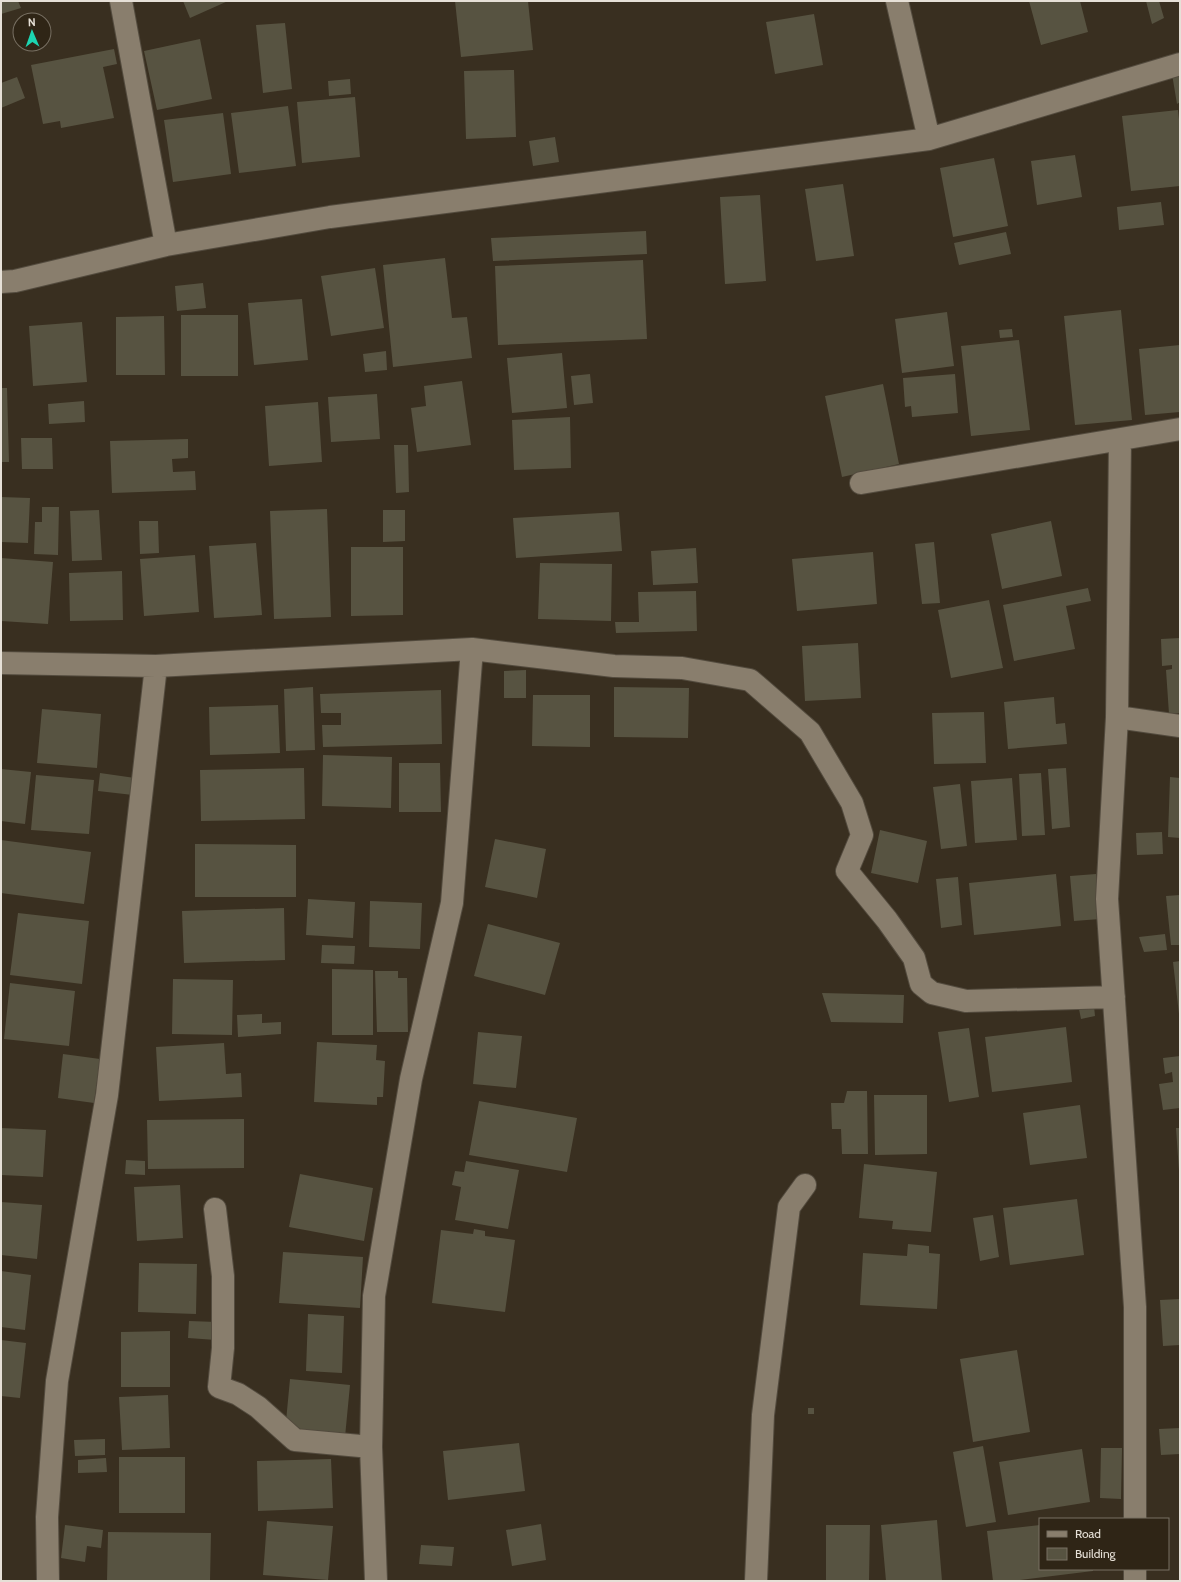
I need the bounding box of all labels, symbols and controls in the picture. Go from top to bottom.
north arrow [12,12,52,52]
text: N [28,15,36,29]
legend [1039,1518,1169,1570]
text: Road [1075,1526,1101,1541]
text: Building [1075,1546,1117,1561]

